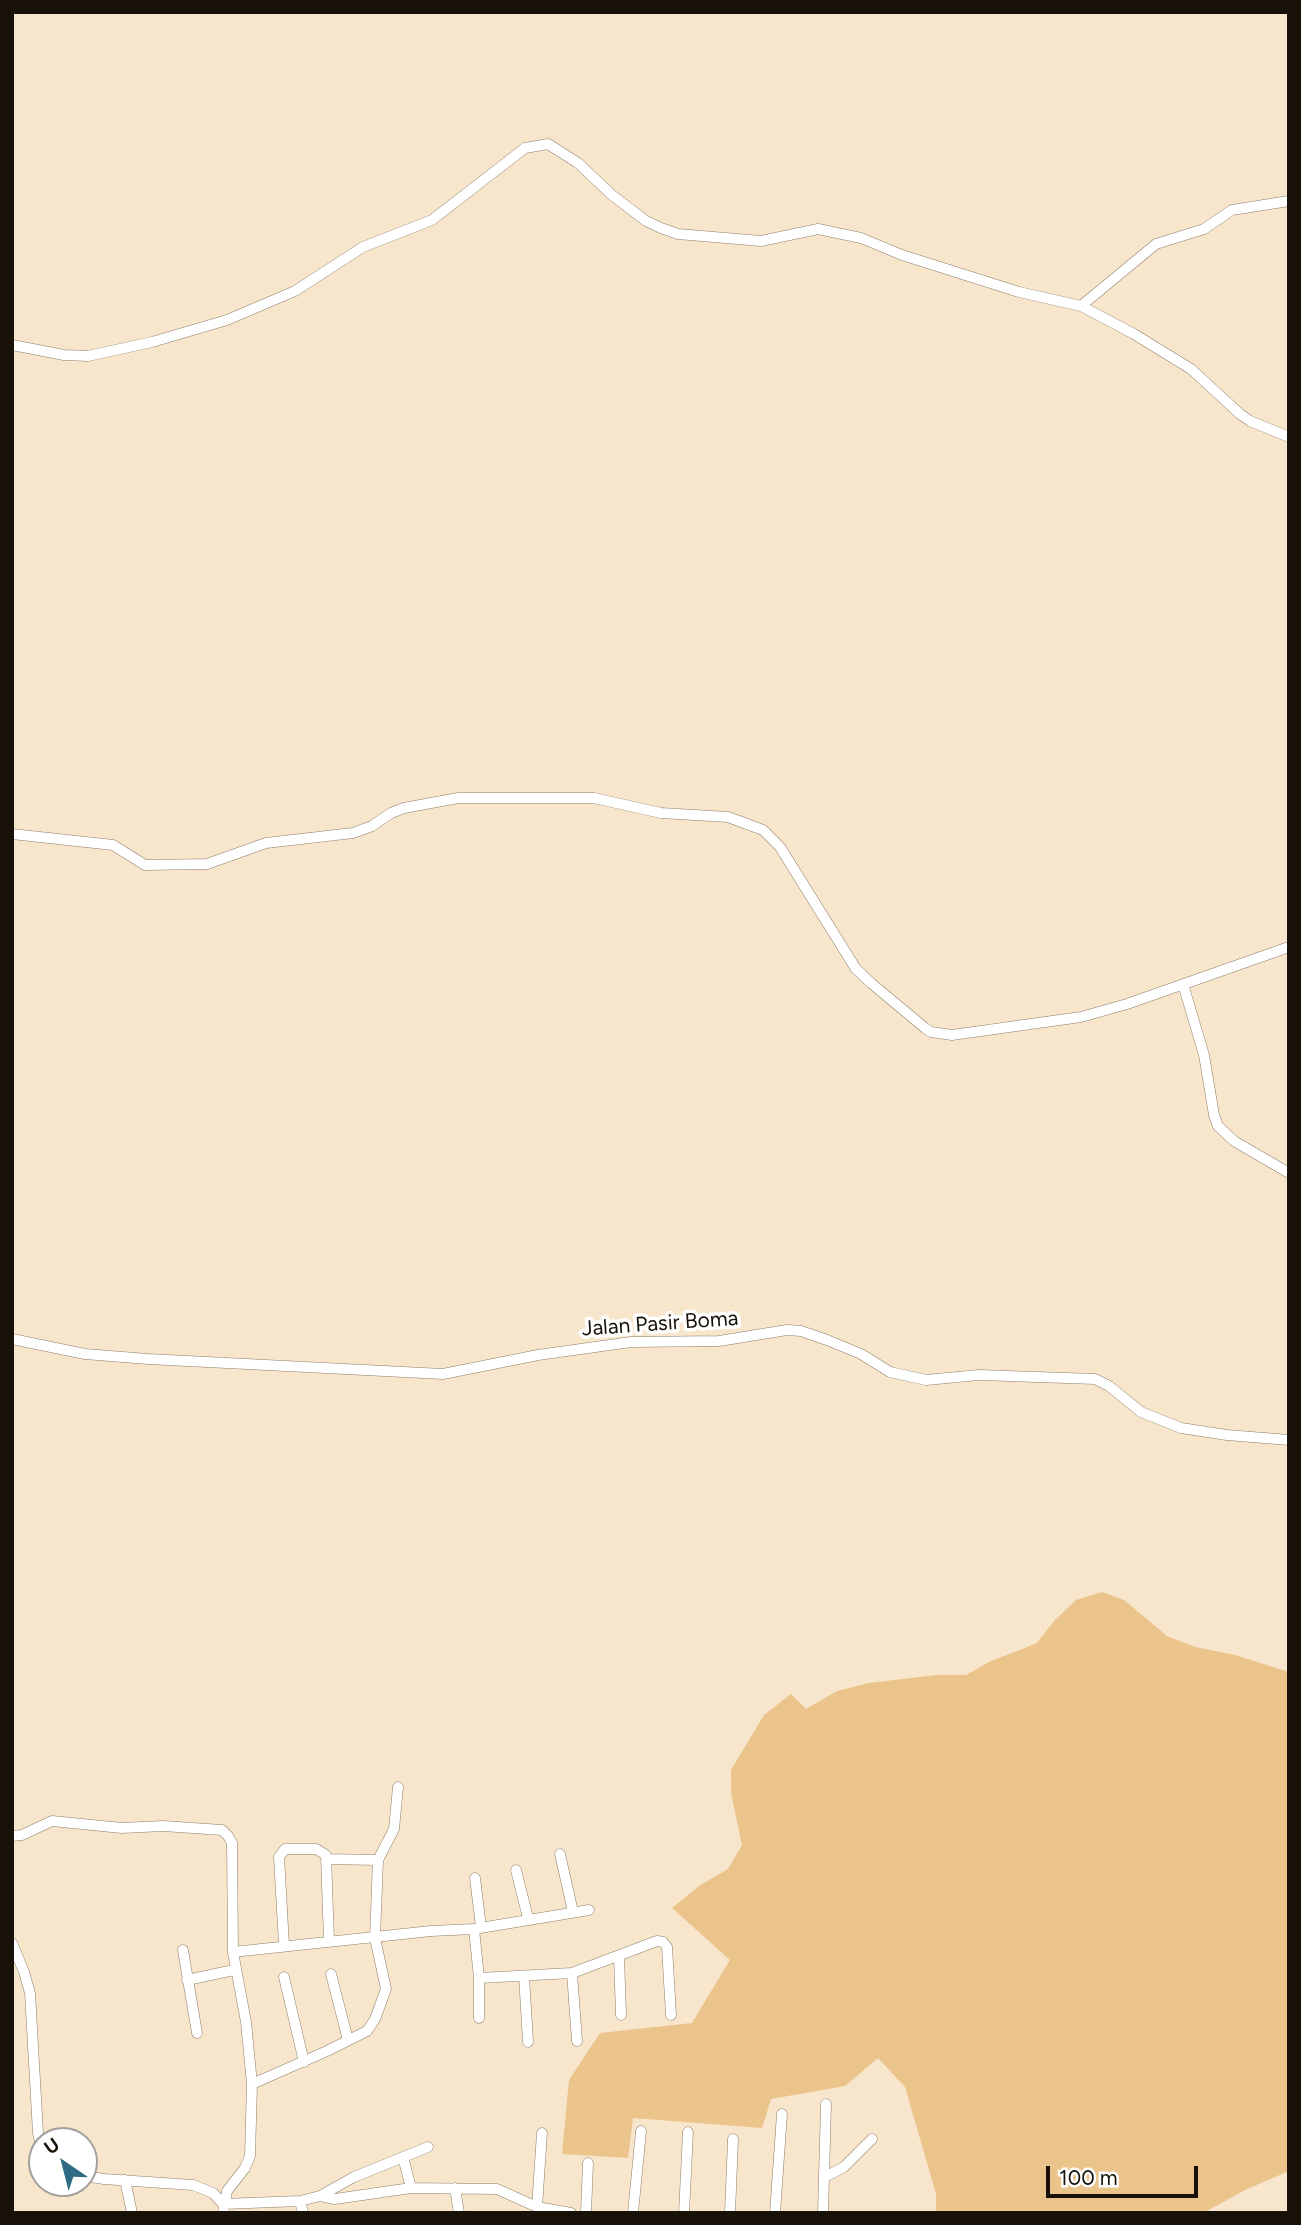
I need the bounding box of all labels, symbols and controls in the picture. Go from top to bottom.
street label: Jalan Pasir Boma [581,1306,739,1342]
north arrow [28,2127,98,2197]
text: U [40,2133,64,2159]
scale bar [1049,2152,1201,2196]
text: 100 m [1059,2165,1118,2190]

